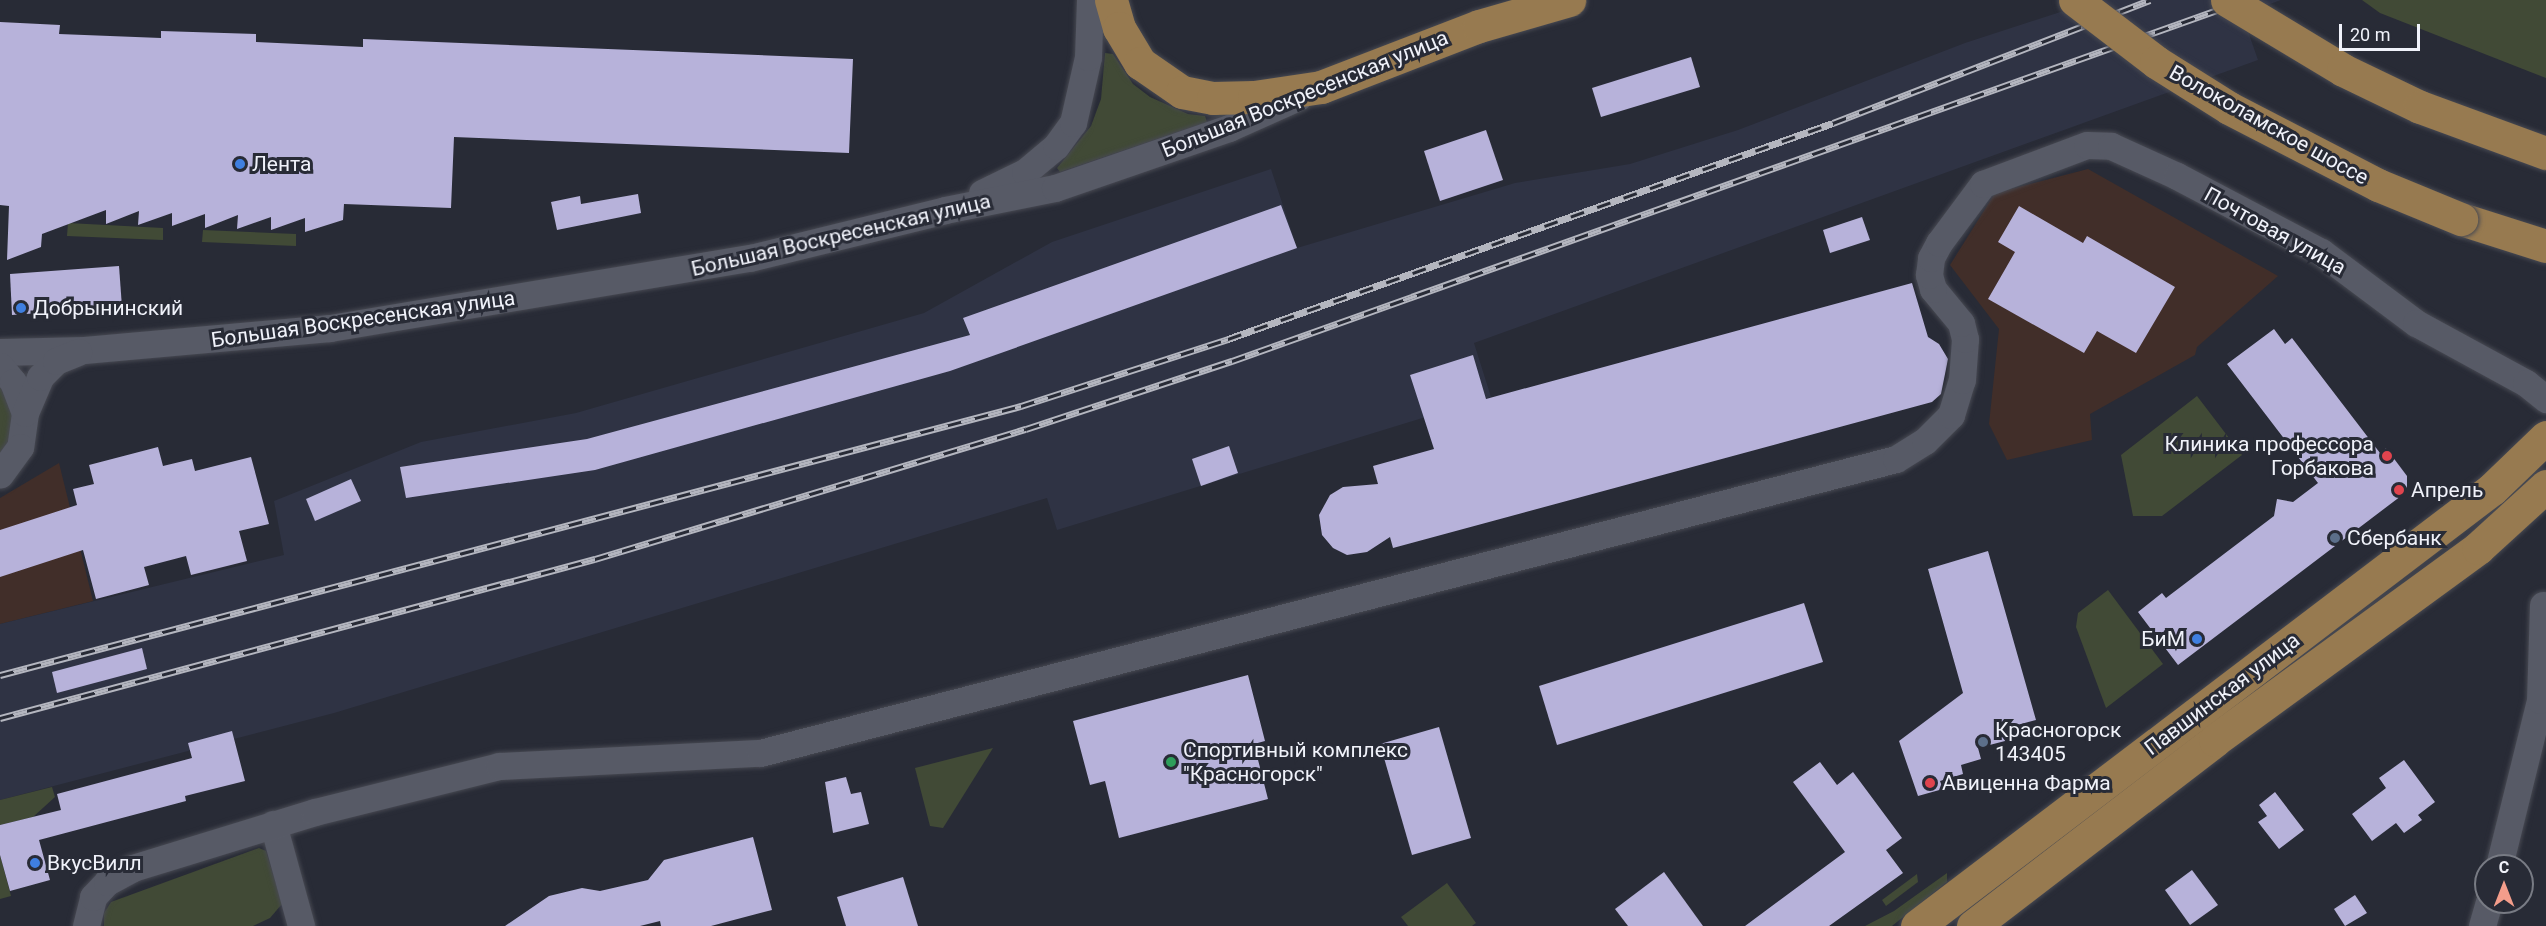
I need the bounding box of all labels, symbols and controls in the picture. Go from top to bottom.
scale bar [2342,12,2423,50]
text: 20 m [2350,24,2390,45]
street label: Большая Воскресенская улица [1158,25,1452,163]
street label: Волоколамское шоссе [2165,60,2373,190]
place label: Лента [252,151,311,177]
marker: Лента [233,157,247,171]
street label: Почтовая улица [2200,182,2350,280]
street label: Большая Воскресенская улица [689,188,993,282]
street label: Большая Воскресенская улица [210,285,516,353]
place label: Добрынинский [33,295,183,321]
marker: Добрынинский [14,301,28,315]
place label: Клиника профессора Горбакова [2165,431,2374,481]
marker: Клиника профессора Горбакова [2378,447,2396,465]
place label: Апрель [2411,477,2483,503]
marker: Апрель [2392,483,2406,497]
place label: Сбербанк [2347,525,2442,551]
marker: Сбербанк [2328,531,2342,545]
place label: БиМ [2141,626,2185,652]
street label: Павшинская улица [2139,627,2305,761]
marker: БиМ [2190,632,2204,646]
place label: Красногорск 143405 [1995,717,2121,767]
marker: Красногорск 143405 [1976,735,1990,749]
place label: Спортивный комплекс "Красногорск" [1183,737,1408,787]
marker: Спортивный комплекс "Красногорск" [1164,755,1178,769]
place label: Авиценна Фарма [1942,770,2111,796]
marker: Авиценна Фарма [1923,776,1937,790]
place label: ВкусВилл [47,850,142,876]
north arrow [2474,854,2534,914]
marker: ВкусВилл [28,856,42,870]
text: С [2499,858,2509,877]

